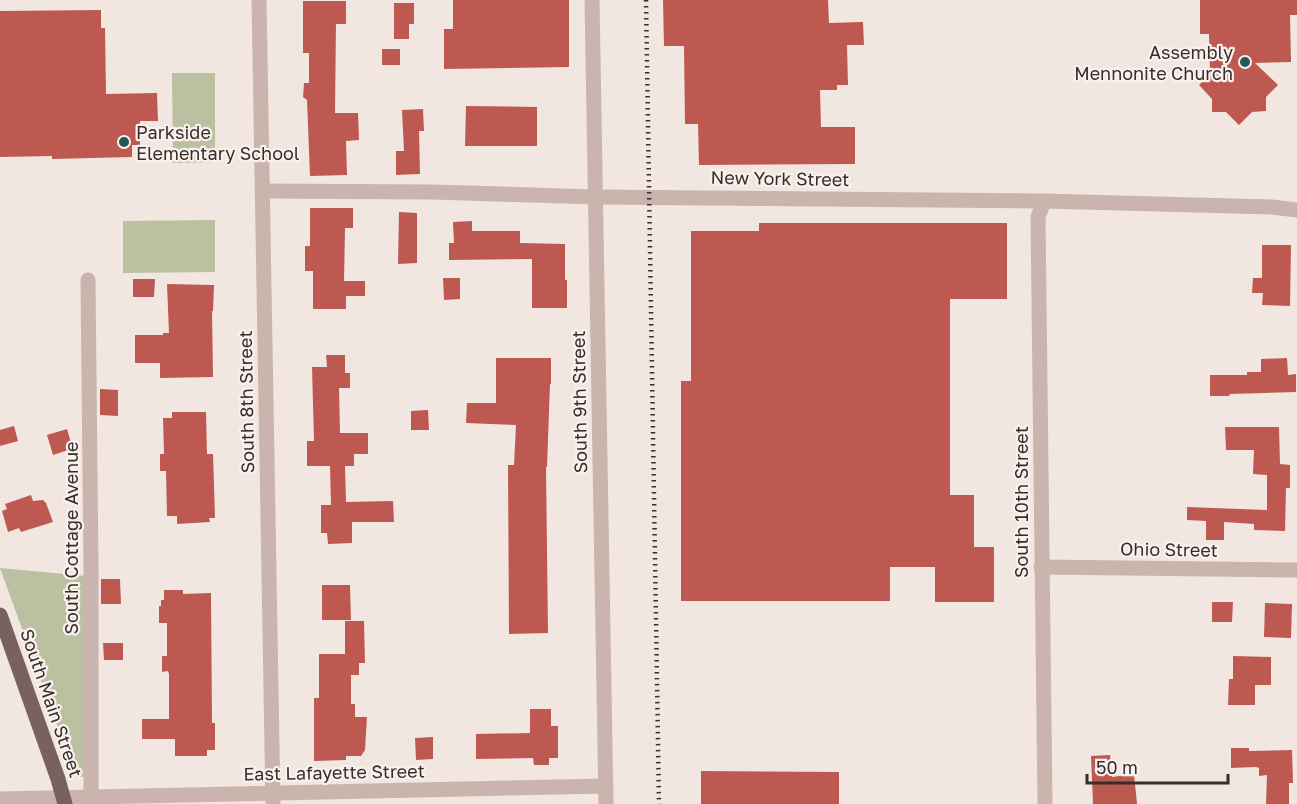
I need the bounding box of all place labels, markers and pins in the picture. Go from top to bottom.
place label: Assembly Mennonite Church [1074,41,1233,84]
marker: Assembly Mennonite Church [1238,55,1252,69]
place label: Parkside Elementary School [136,121,300,164]
marker: Parkside Elementary School [117,135,131,149]

